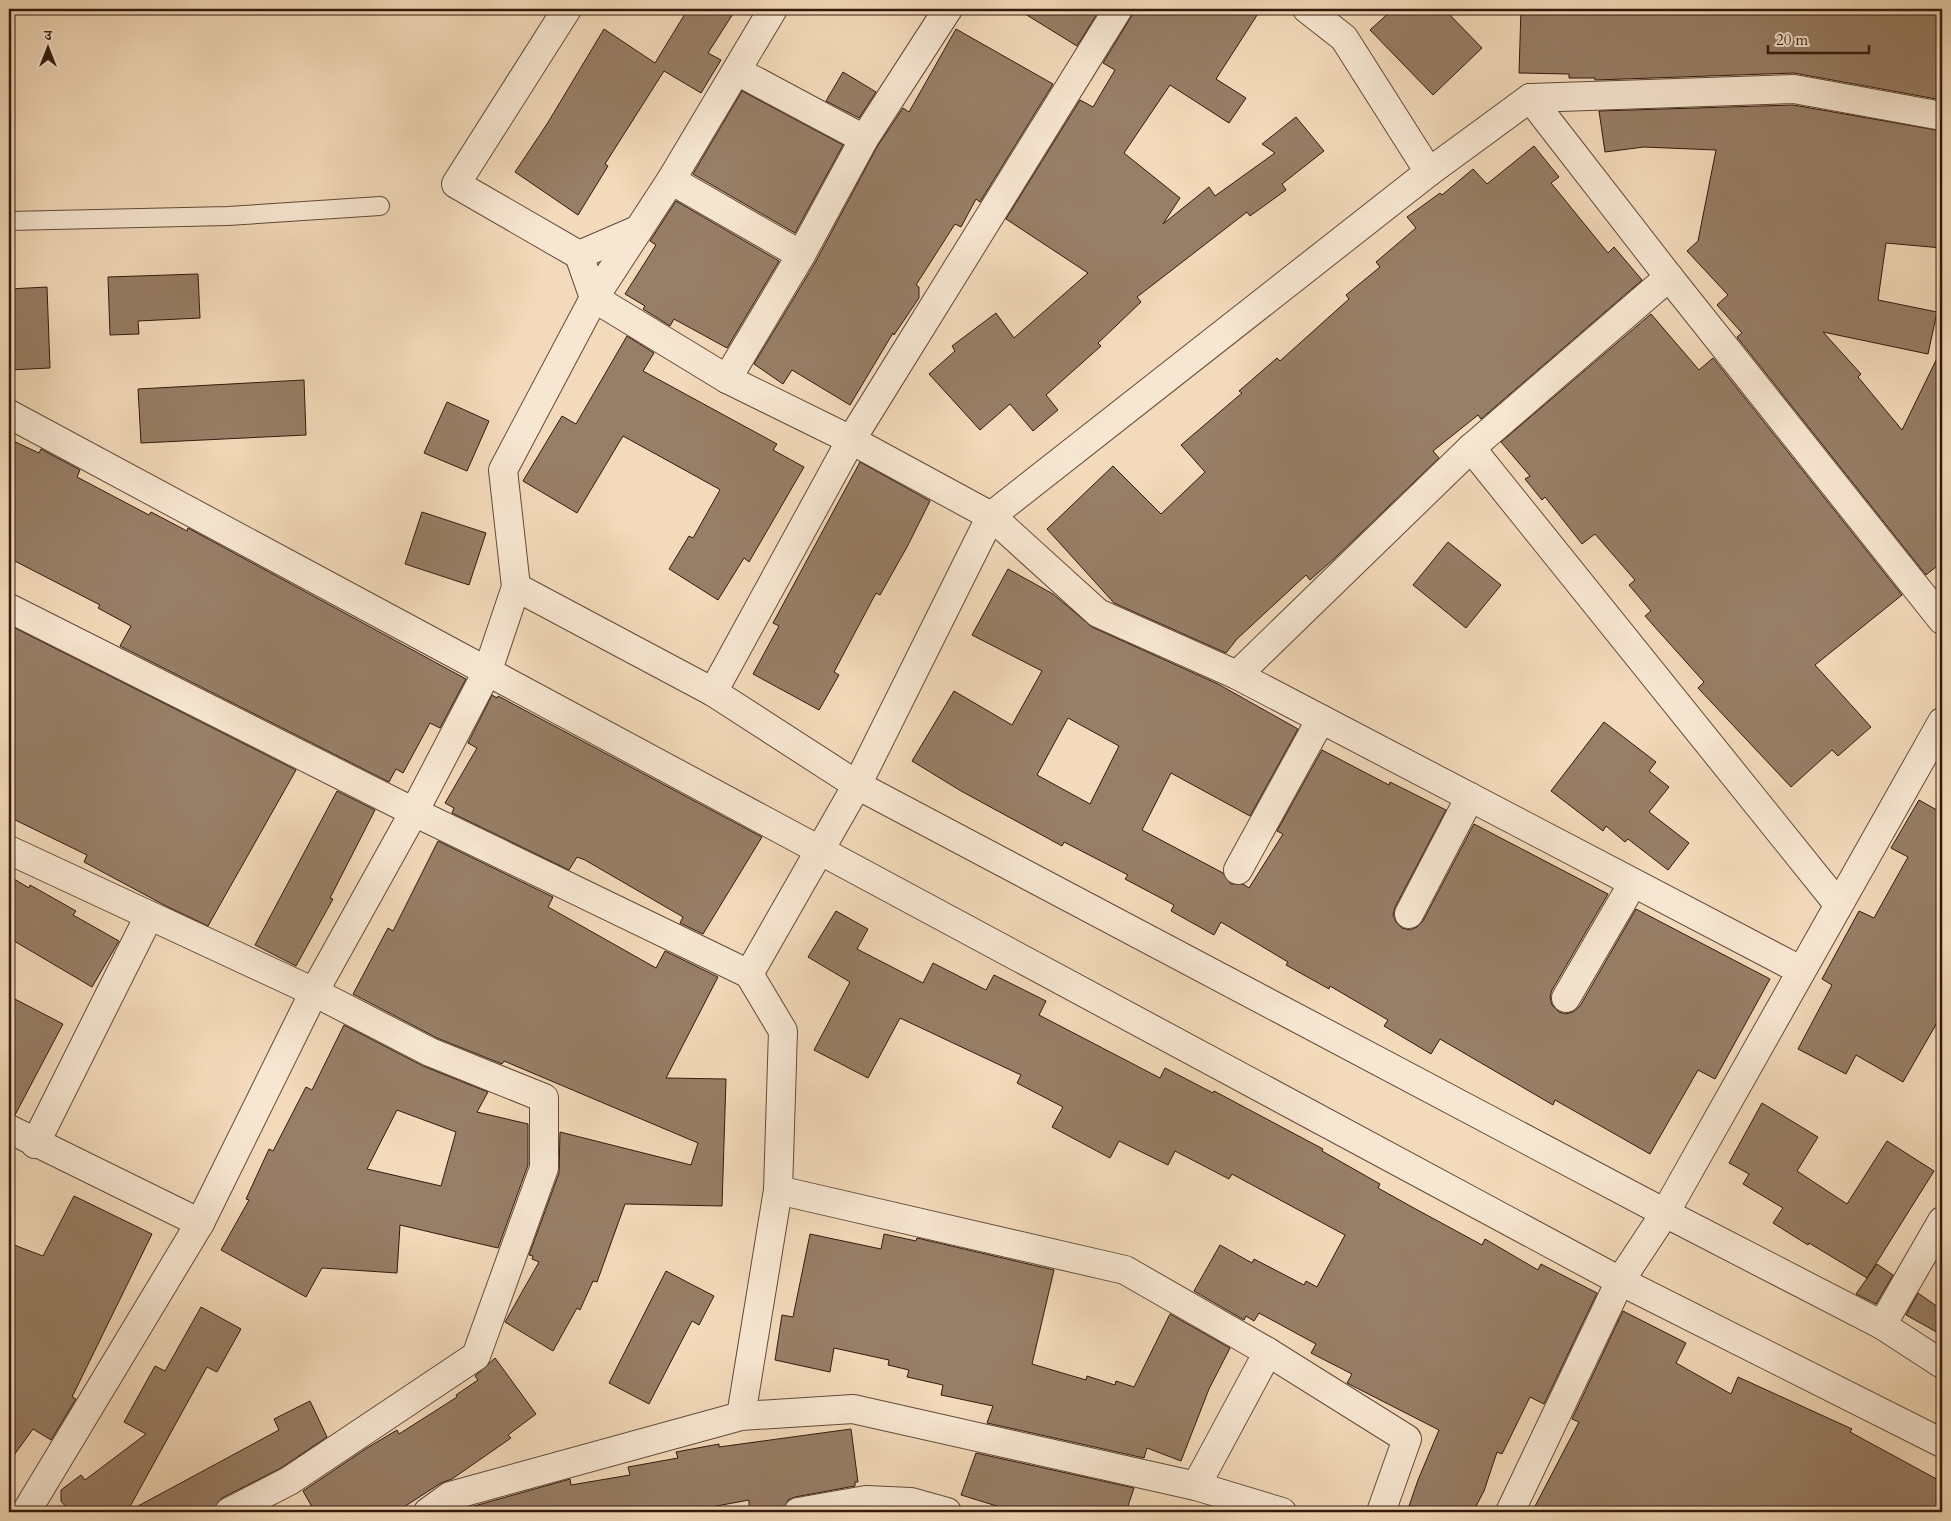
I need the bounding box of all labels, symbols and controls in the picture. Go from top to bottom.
north arrow [22,22,72,72]
scale bar [1768,22,1870,54]
text: उ [43,26,52,45]
text: 20 m [1776,30,1808,50]

